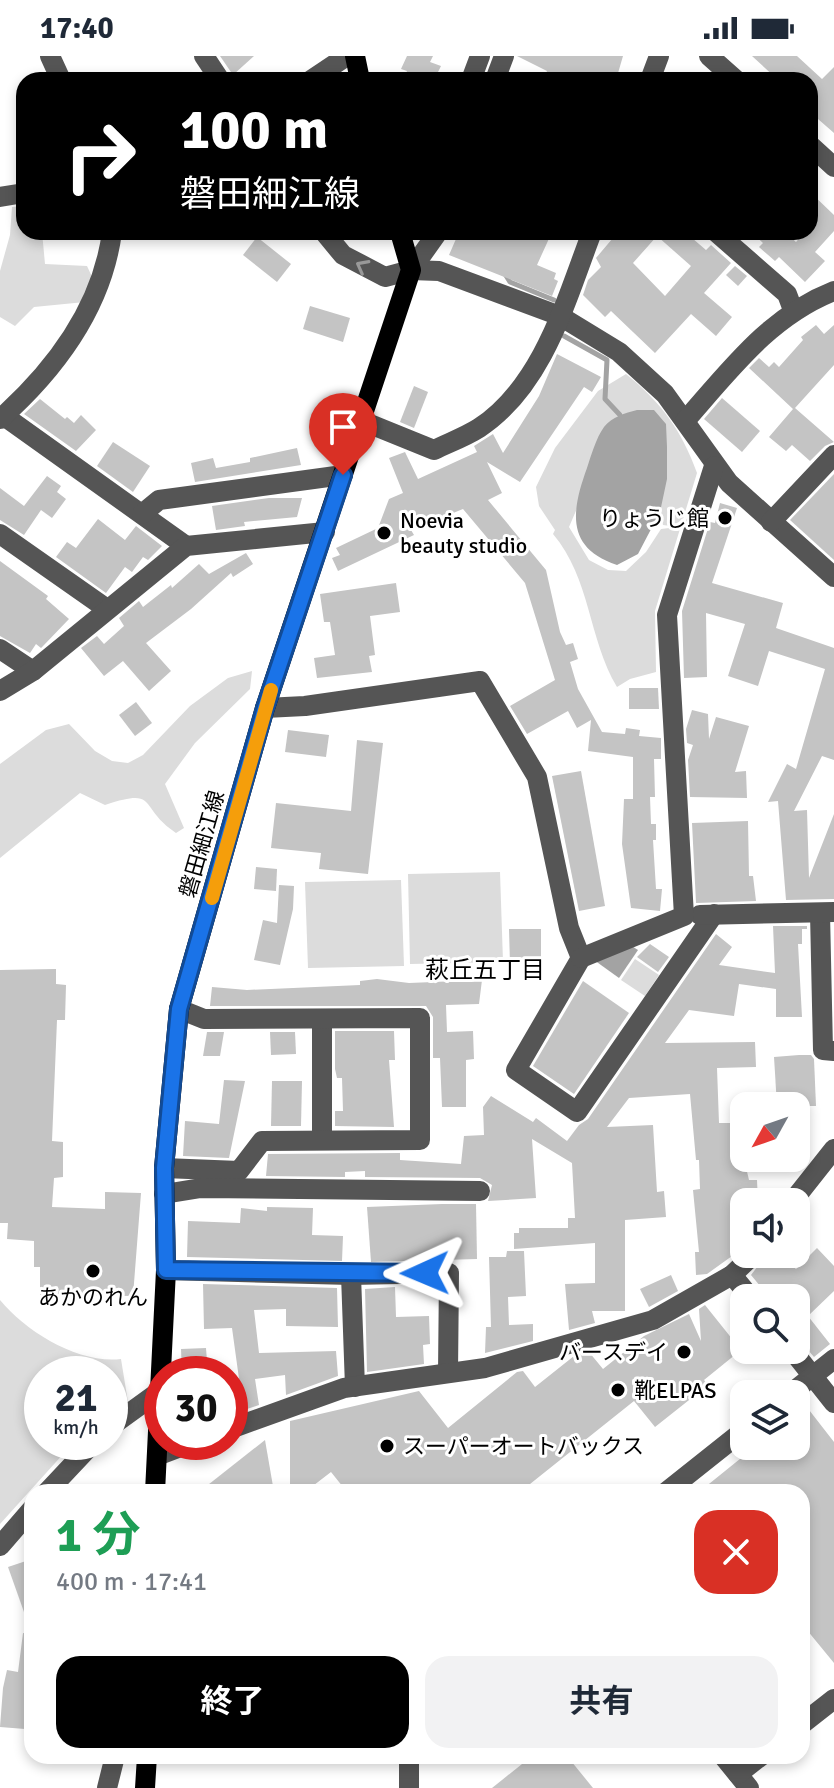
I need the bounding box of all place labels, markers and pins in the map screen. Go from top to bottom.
pin [309,393,377,475]
place label: りょうじ館 [599,505,709,532]
place label: Noevia beauty studio [400,507,527,559]
marker: りょうじ館 [716,509,734,527]
marker: Noevia beauty studio [375,524,393,542]
marker: あかのれん [84,1262,102,1280]
place label: あかのれん [38,1284,148,1311]
place label: バースデイ [559,1339,668,1366]
marker: バースデイ [675,1343,693,1361]
place label: 靴ELPAS [634,1377,717,1404]
marker: 靴ELPAS [609,1381,627,1399]
place label: スーパーオートバックス [403,1433,644,1460]
marker: スーパーオートバックス [378,1437,396,1455]

